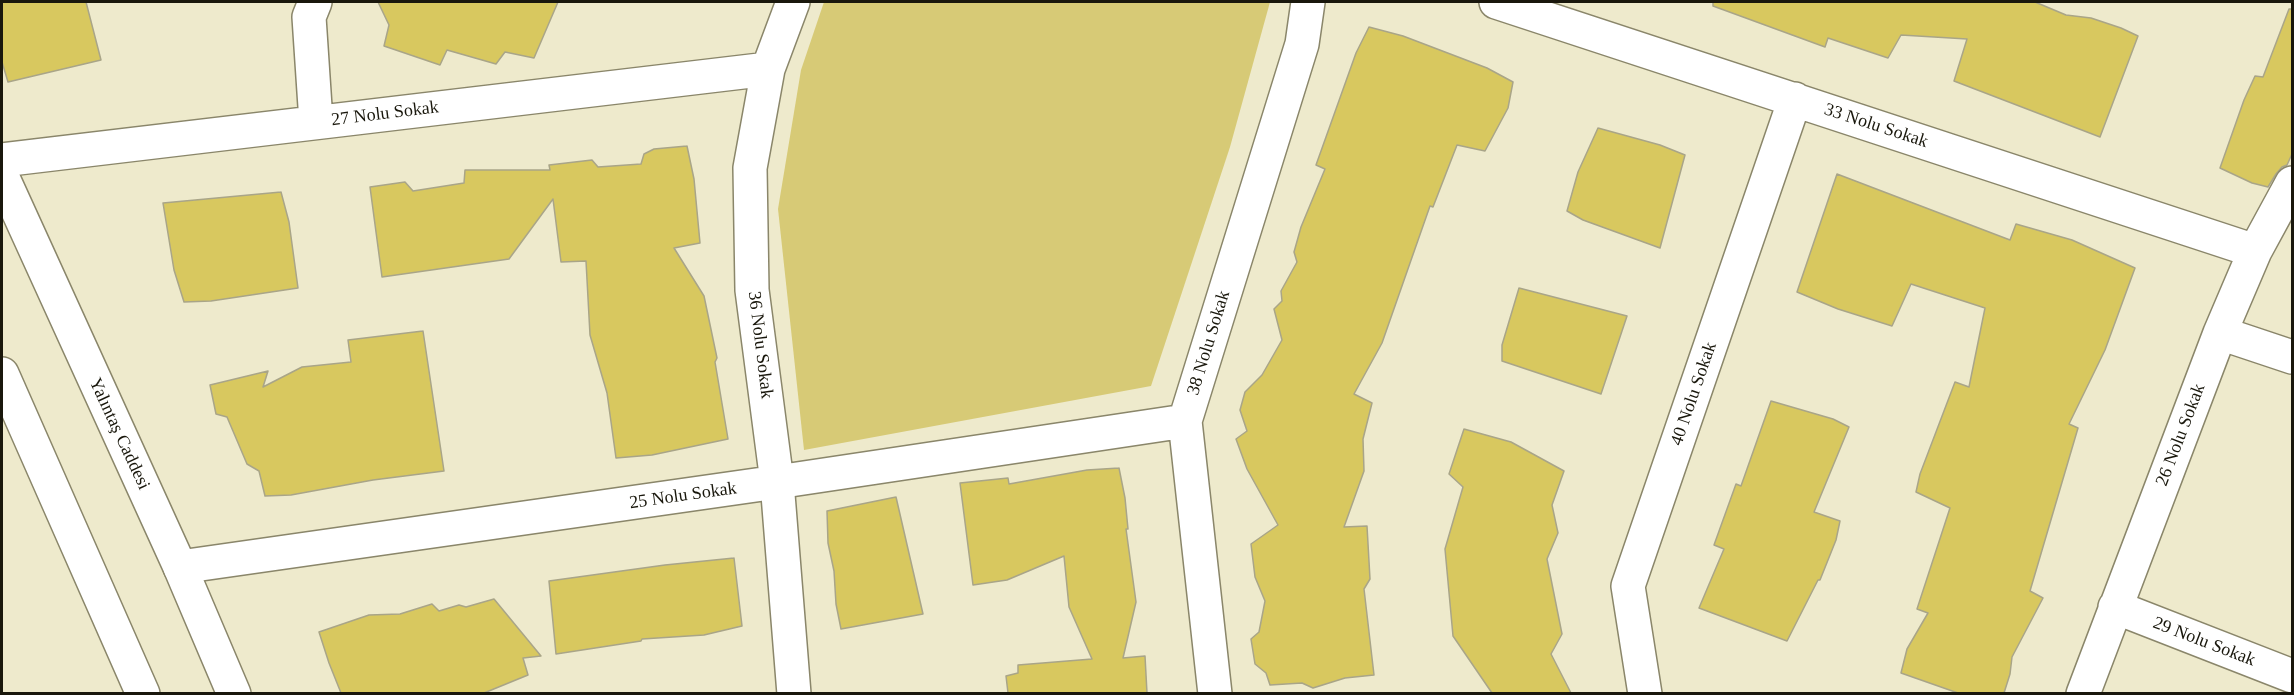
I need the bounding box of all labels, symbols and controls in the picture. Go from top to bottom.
street label: 27 Nolu Sokak [330,97,440,131]
street label: 33 Nolu Sokak [1821,99,1931,153]
street label: 38 Nolu Sokak [1183,288,1235,398]
street label: 36 Nolu Sokak [743,290,777,400]
street label: 40 Nolu Sokak [1666,339,1722,449]
street label: Yalıntaş Caddesi [84,375,154,493]
street label: 26 Nolu Sokak [2152,381,2210,489]
street label: 25 Nolu Sokak [628,478,738,514]
street label: 29 Nolu Sokak [2150,613,2258,671]

